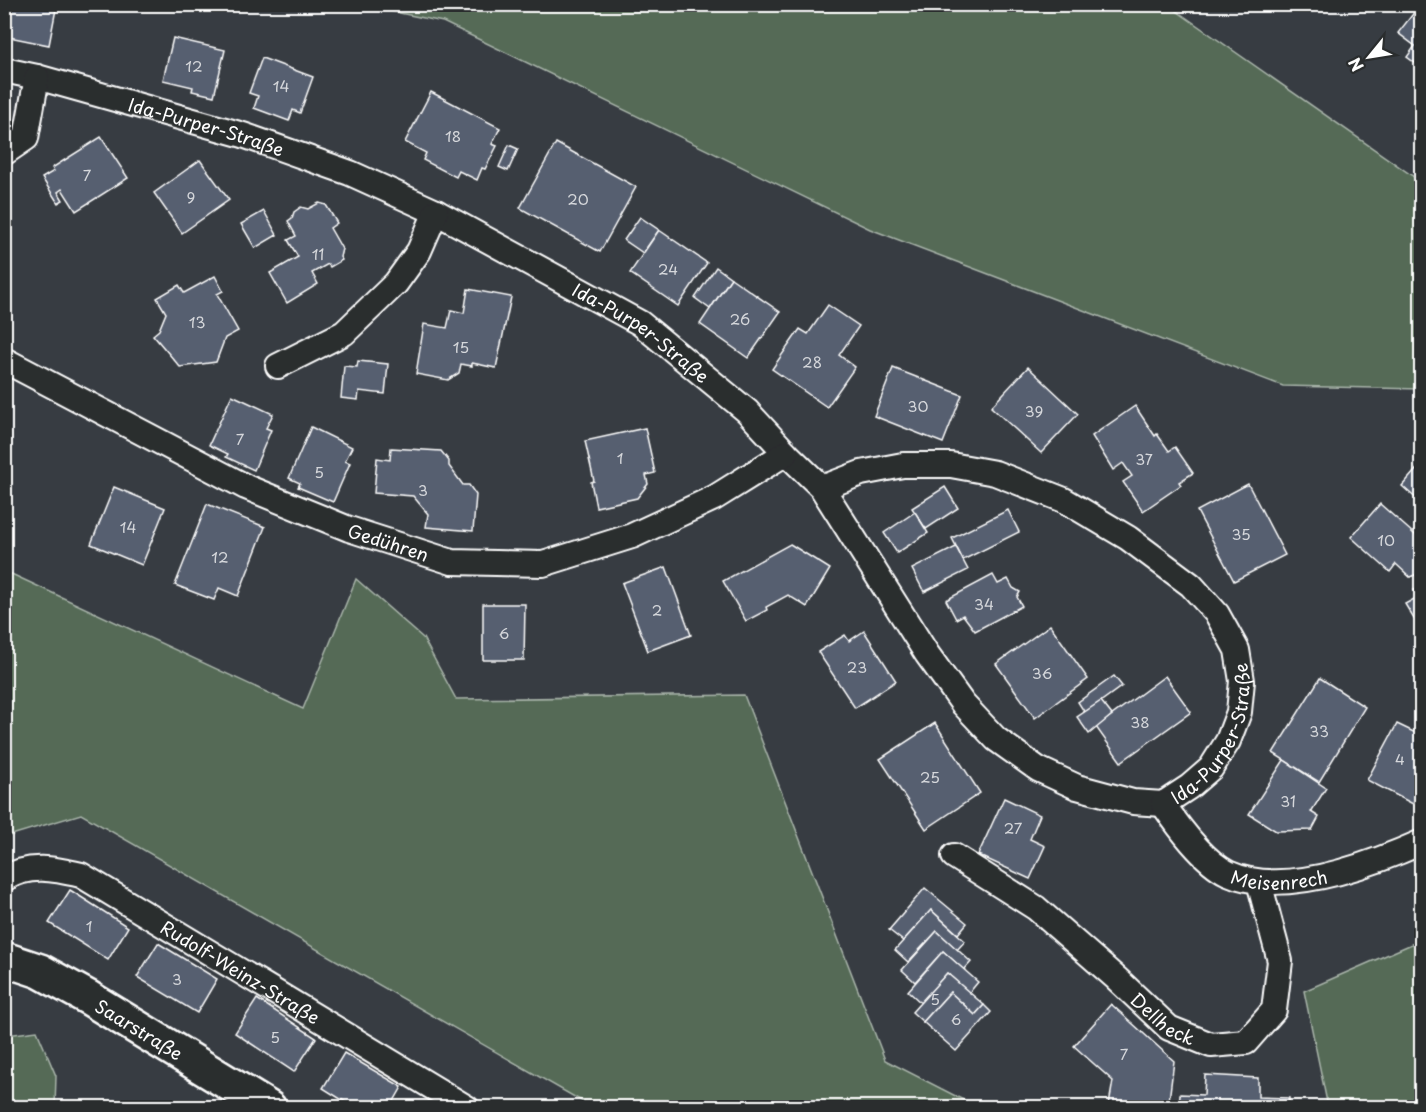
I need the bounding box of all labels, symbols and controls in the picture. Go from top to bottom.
north arrow [1339,27,1399,87]
house number: 12 [185,54,203,77]
text: N [1342,54,1369,76]
house number: 14 [273,74,289,97]
street label: Ida-Purper-Straße [125,90,288,162]
house number: 18 [445,124,461,147]
house number: 7 [83,163,92,186]
house number: 9 [187,185,195,208]
house number: 20 [567,187,589,210]
house number: 11 [312,242,324,265]
house number: 24 [658,257,678,280]
street label: Ida-Purper-Straße [568,275,716,389]
house number: 26 [730,307,750,330]
house number: 13 [189,310,205,333]
house number: 15 [453,335,469,358]
house number: 28 [802,350,822,373]
house number: 30 [908,394,928,417]
house number: 39 [1025,399,1043,422]
house number: 7 [236,427,245,450]
house number: 1 [617,446,623,469]
house number: 37 [1135,447,1153,470]
house number: 5 [314,460,324,483]
house number: 3 [418,478,428,501]
house number: 14 [120,515,136,538]
street label: Gedühren [345,516,432,567]
house number: 35 [1231,522,1251,545]
house number: 10 [1377,528,1395,551]
house number: 12 [211,545,229,568]
house number: 34 [974,592,994,615]
house number: 2 [652,598,662,621]
house number: 6 [499,621,509,644]
house number: 23 [847,655,867,678]
house number: 36 [1032,661,1052,684]
street label: Ida-Purper-Straße [1164,661,1256,810]
house number: 38 [1130,710,1150,733]
house number: 33 [1309,719,1329,742]
house number: 4 [1395,747,1405,770]
house number: 25 [920,765,940,788]
house number: 31 [1280,789,1296,812]
house number: 27 [1004,816,1023,839]
street label: Meisenrech [1228,862,1330,895]
street label: Rudolf-Weinz-Straße [156,913,325,1030]
house number: 1 [86,914,92,937]
house number: 3 [172,967,182,990]
street label: Dellheck [1125,985,1199,1051]
house number: 5 [930,987,940,1010]
street label: Saarstraße [90,992,188,1066]
house number: 6 [951,1007,961,1030]
house number: 5 [270,1025,280,1048]
house number: 7 [1120,1042,1129,1065]

